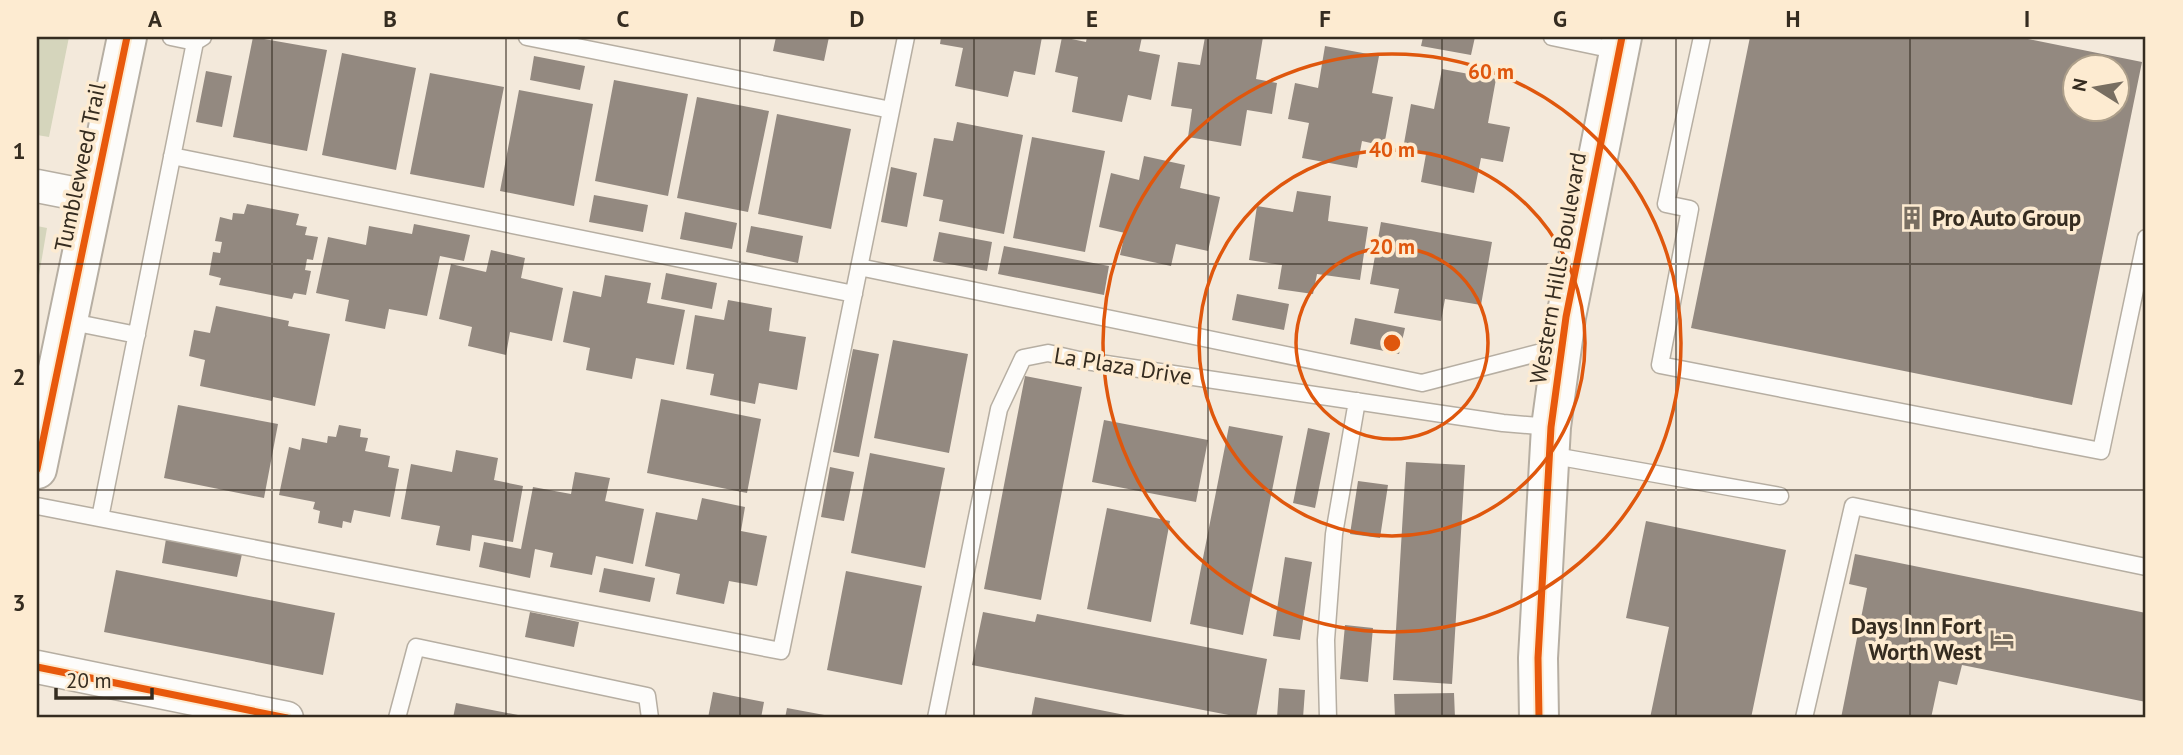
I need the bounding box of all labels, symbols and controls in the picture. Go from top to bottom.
text: A [148,4,162,33]
text: B [383,4,397,33]
text: C [617,4,630,33]
text: D [850,4,864,33]
text: E [1086,4,1098,33]
text: F [1319,4,1331,33]
text: G [1553,4,1567,33]
text: H [1786,4,1800,33]
text: I [2024,4,2030,33]
north arrow [2060,52,2130,122]
text: 60 m [1468,58,1514,85]
text: N [2066,76,2092,93]
street label: Tumbleweed Trail [47,79,112,254]
text: 1 [12,136,26,165]
text: 40 m [1369,136,1415,163]
street label: Western Hills Boulevard [1523,150,1592,386]
place label: Pro Auto Group [1932,203,2081,232]
building icon: Pro Auto Group [1898,204,1926,232]
text: 20 m [1369,233,1415,260]
centre of rings [1380,331,1404,355]
street label: La Plaza Drive [1052,340,1194,391]
text: 2 [12,362,26,391]
text: 3 [12,588,26,617]
place label: Days Inn Fort Worth West [1851,611,1982,666]
hotel icon: Days Inn Fort Worth West [1988,625,2016,653]
scale bar [56,657,152,701]
text: 20 m [66,667,112,694]

